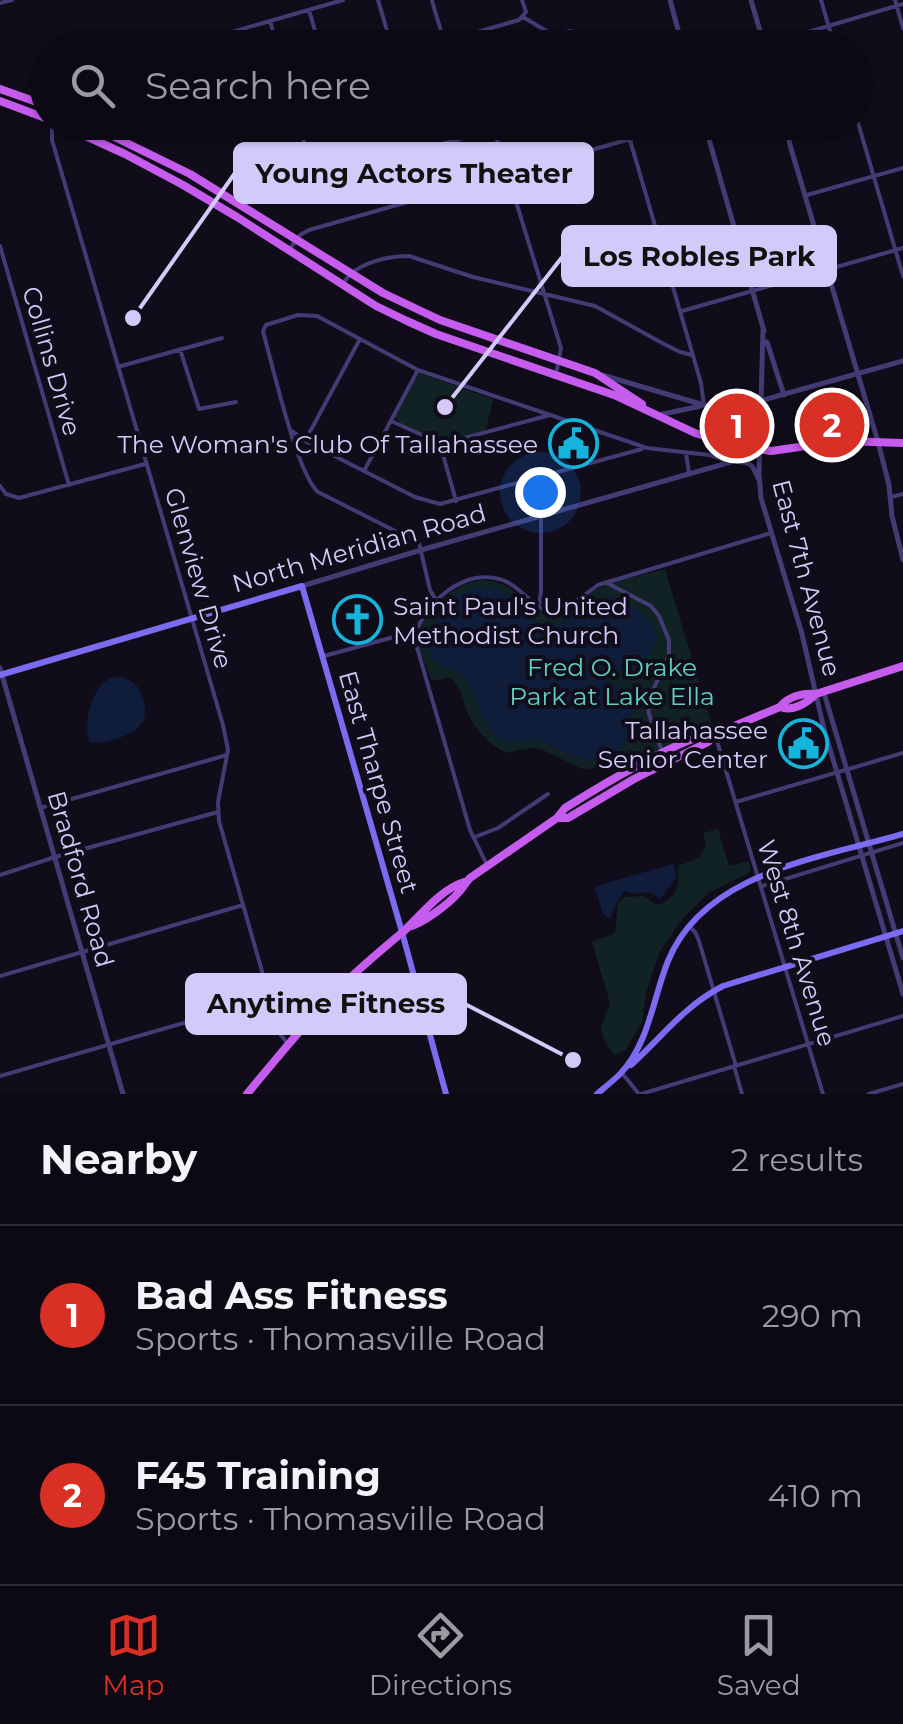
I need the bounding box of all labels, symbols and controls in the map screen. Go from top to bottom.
search box [30,30,873,140]
icon: search [65,58,120,113]
text: Search here [145,62,371,109]
callout: Young Actors Theater [235,144,592,202]
text: Young Actors Theater [254,156,573,190]
callout: Los Robles Park [563,227,835,285]
text: Los Robles Park [583,239,816,273]
street label: Collins Drive [16,283,88,439]
pin: 1 [704,388,770,464]
pin: 2 [800,388,864,462]
public building icon: The Woman's Club Of Tallahassee [547,418,599,470]
place label: The Woman's Club Of Tallahassee [117,429,538,459]
your location [515,467,566,518]
street label: East 7th Avenue [766,476,848,680]
street label: Glenview Drive [159,484,239,672]
street label: North Meridian Road [229,497,489,599]
place label: Saint Paul's United Methodist Church [393,591,628,650]
church icon: Saint Paul's United Methodist Church [332,594,384,646]
park label: Fred O. Drake Park at Lake Ella [509,652,715,711]
street label: East Tharpe Street [333,667,425,897]
place label: Tallahassee Senior Center [598,715,768,774]
public building icon: Tallahassee Senior Center [777,718,829,770]
street label: Bradford Road [41,787,121,971]
street label: West 8th Avenue [751,836,843,1050]
callout: Anytime Fitness [187,975,465,1033]
text: Anytime Fitness [206,986,445,1020]
text: Nearby [40,1133,197,1185]
text: 2 results [731,1140,863,1179]
text: Bad Ass Fitness [135,1272,448,1319]
text: 1 [66,1296,79,1335]
text: 290 m [762,1296,863,1335]
text: Sports · Thomasville Road [135,1319,546,1358]
text: F45 Training [135,1452,381,1499]
text: 2 [63,1476,82,1515]
text: 410 m [768,1476,863,1515]
text: Sports · Thomasville Road [135,1499,546,1538]
tab: Map [102,1608,164,1702]
tab: Directions [369,1608,512,1702]
tab: Saved [717,1608,801,1702]

